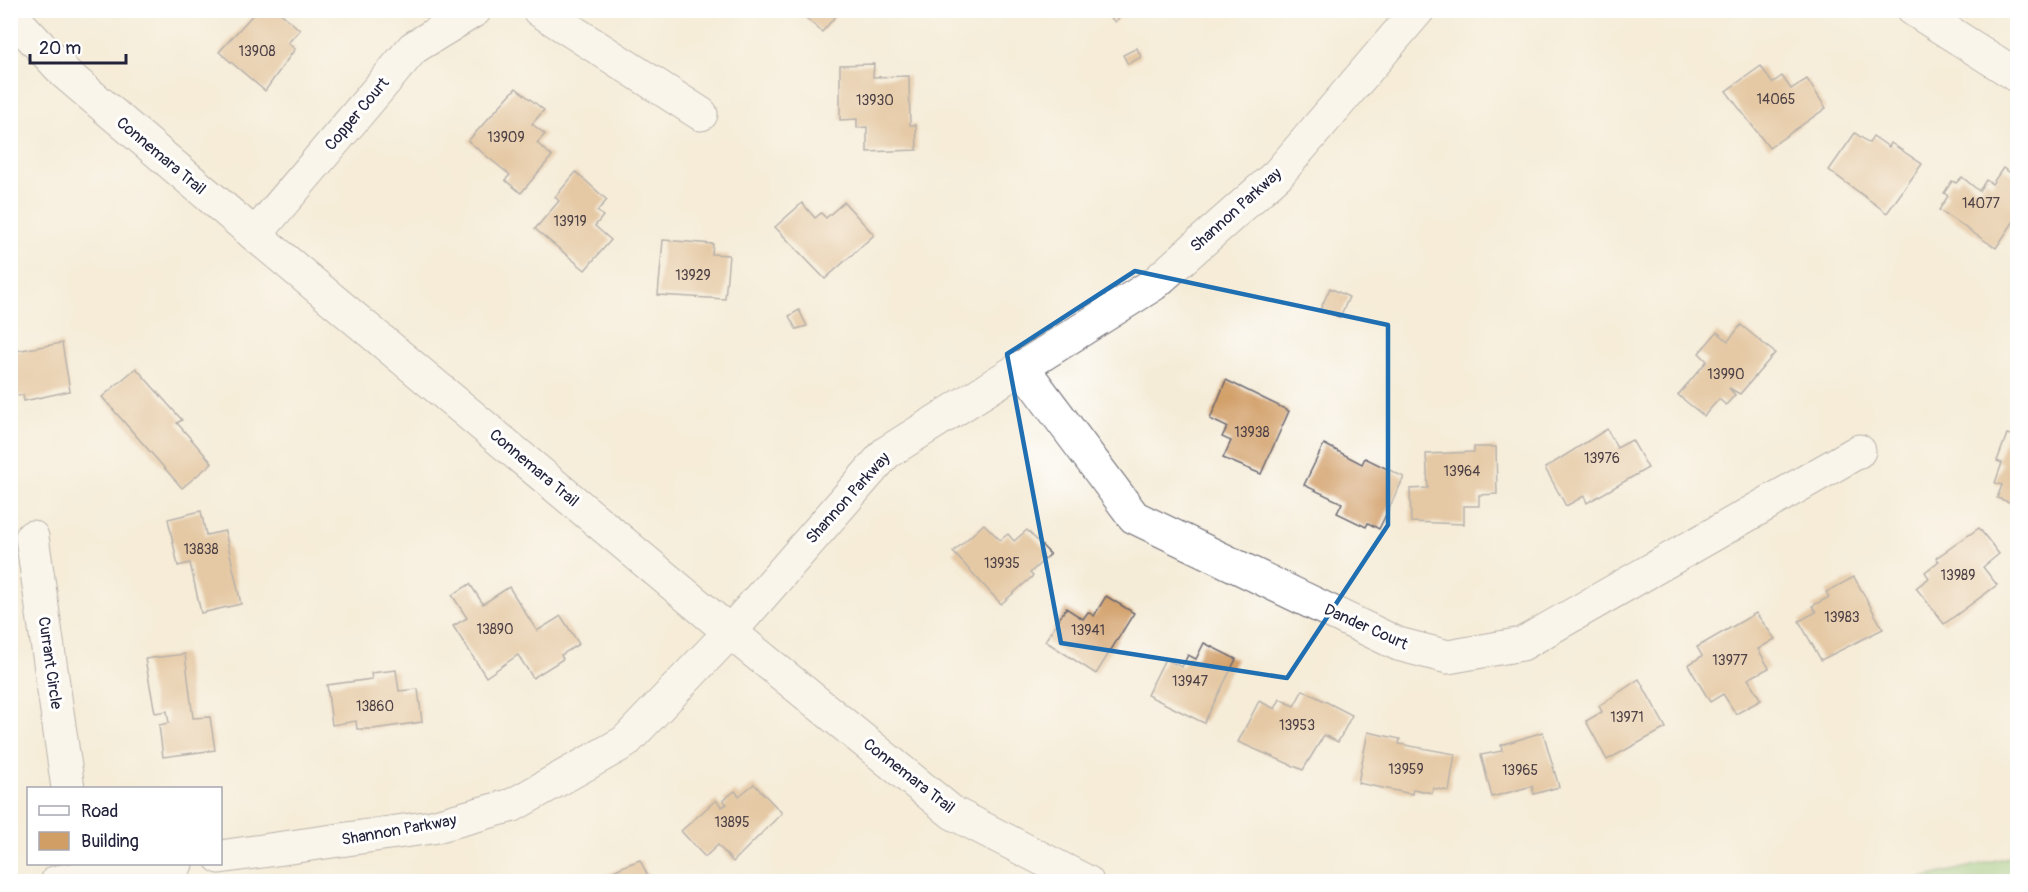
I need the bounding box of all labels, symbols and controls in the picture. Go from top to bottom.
scale bar [30,27,126,65]
text: 20 m [39,37,81,60]
house number: 13908 [238,43,276,60]
street label: Copper Court [321,73,394,155]
house number: 14065 [1757,91,1795,108]
house number: 13930 [856,92,894,109]
street label: Connemara Trail [112,113,210,199]
house number: 13909 [487,129,525,146]
street label: Shannon Parkway [1186,164,1286,256]
house number: 14077 [1962,195,2001,212]
house number: 13919 [553,213,587,230]
house number: 13929 [675,267,711,284]
house number: 13990 [1707,366,1745,383]
house number: 13938 [1234,424,1270,441]
street label: Connemara Trail [485,425,583,511]
street label: Shannon Parkway [802,448,894,548]
house number: 13976 [1584,450,1620,467]
house number: 13964 [1444,463,1480,480]
house number: 13838 [183,541,219,558]
house number: 13935 [984,555,1020,572]
house number: 13989 [1941,567,1975,584]
street label: Dander Court [1321,600,1412,655]
house number: 13983 [1824,609,1860,626]
street label: Currant Circle [34,615,66,711]
house number: 13890 [476,621,514,638]
house number: 13941 [1071,622,1105,639]
house number: 13977 [1712,652,1748,669]
house number: 13947 [1172,673,1209,690]
house number: 13860 [356,698,394,715]
house number: 13971 [1610,709,1644,726]
house number: 13953 [1279,717,1315,734]
street label: Connemara Trail [859,734,959,818]
house number: 13959 [1388,761,1424,778]
house number: 13965 [1502,762,1538,779]
legend [27,787,222,865]
text: Road [81,800,118,823]
street label: Shannon Parkway [340,810,458,850]
house number: 13895 [714,814,750,831]
text: Building [81,830,139,853]

